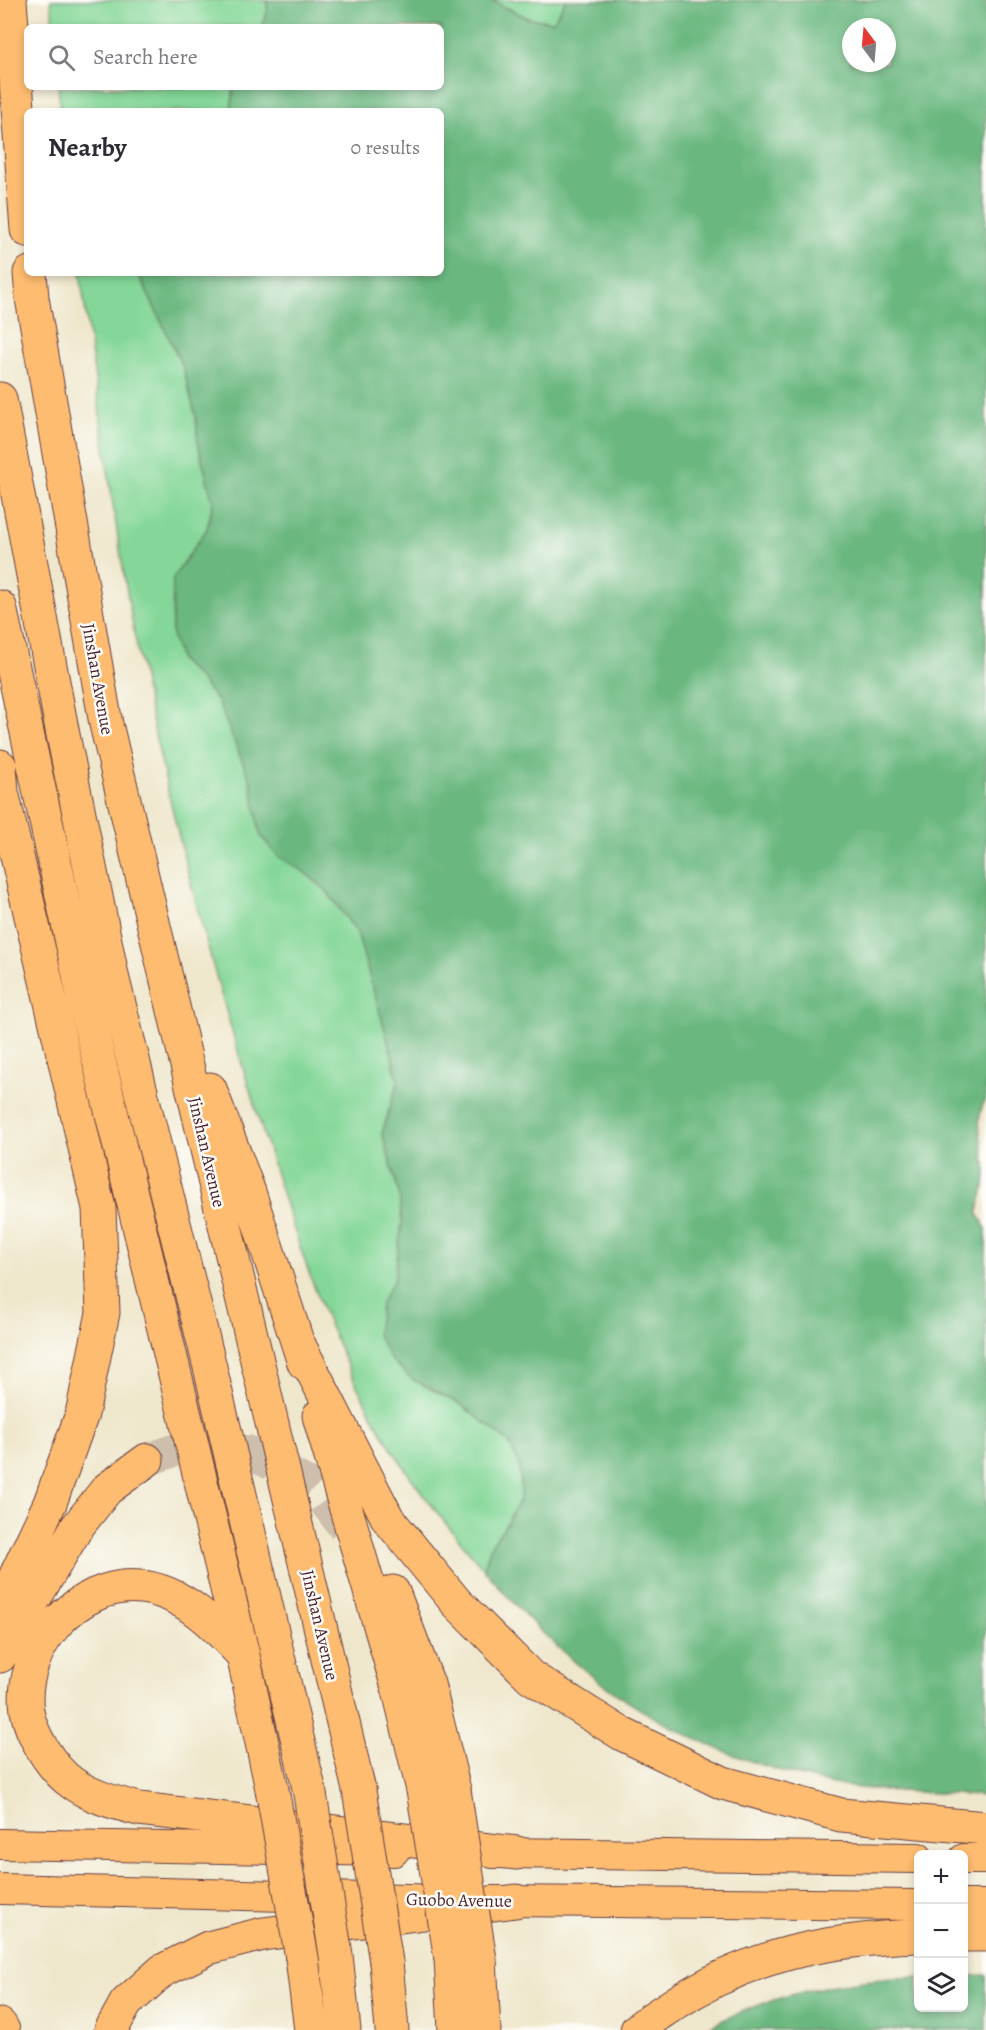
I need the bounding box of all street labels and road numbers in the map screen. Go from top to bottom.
street label: Jinshan Avenue [76,621,120,737]
street label: Jinshan Avenue [183,1094,231,1210]
street label: Jinshan Avenue [296,1567,344,1683]
street label: Guobo Avenue [406,1887,512,1913]

